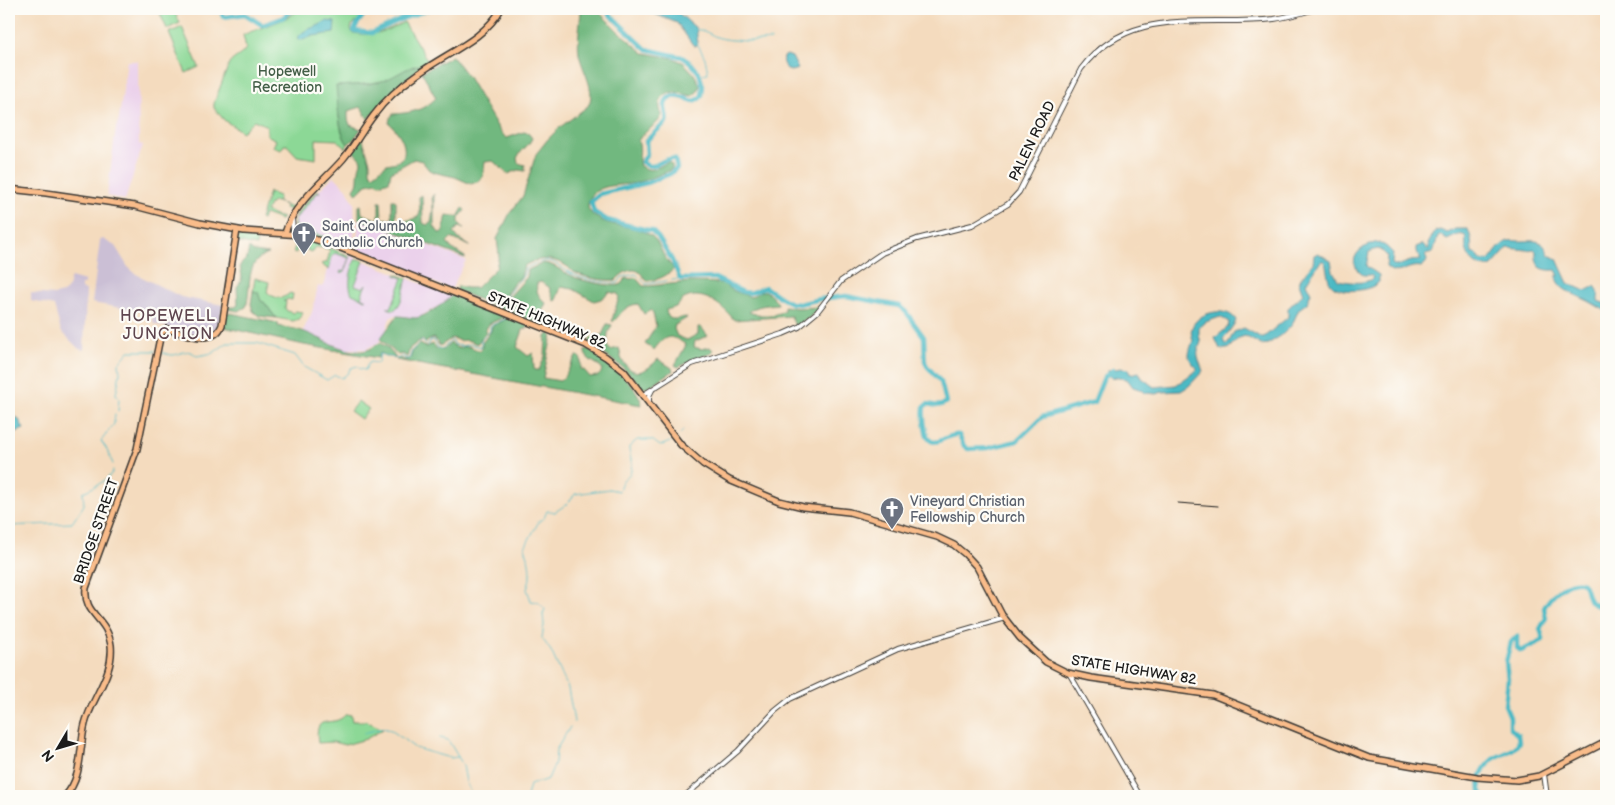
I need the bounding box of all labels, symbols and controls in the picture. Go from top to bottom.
park label: Hopewell Recreation [252,63,322,96]
street label: PALEN ROAD [1005,98,1059,184]
place label: Saint Columba Catholic Church [322,218,423,251]
church icon: Saint Columba Catholic Church [291,221,317,255]
street label: STATE HIGHWAY 82 [485,287,609,353]
district label: HOPEWELL JUNCTION [120,307,216,344]
street label: BRIDGE STREET [70,475,122,586]
place label: Vineyard Christian Fellowship Church [910,493,1025,526]
church icon: Vineyard Christian Fellowship Church [879,496,905,530]
street label: STATE HIGHWAY 82 [1070,652,1199,688]
north arrow [32,722,82,772]
text: N [38,746,58,765]

